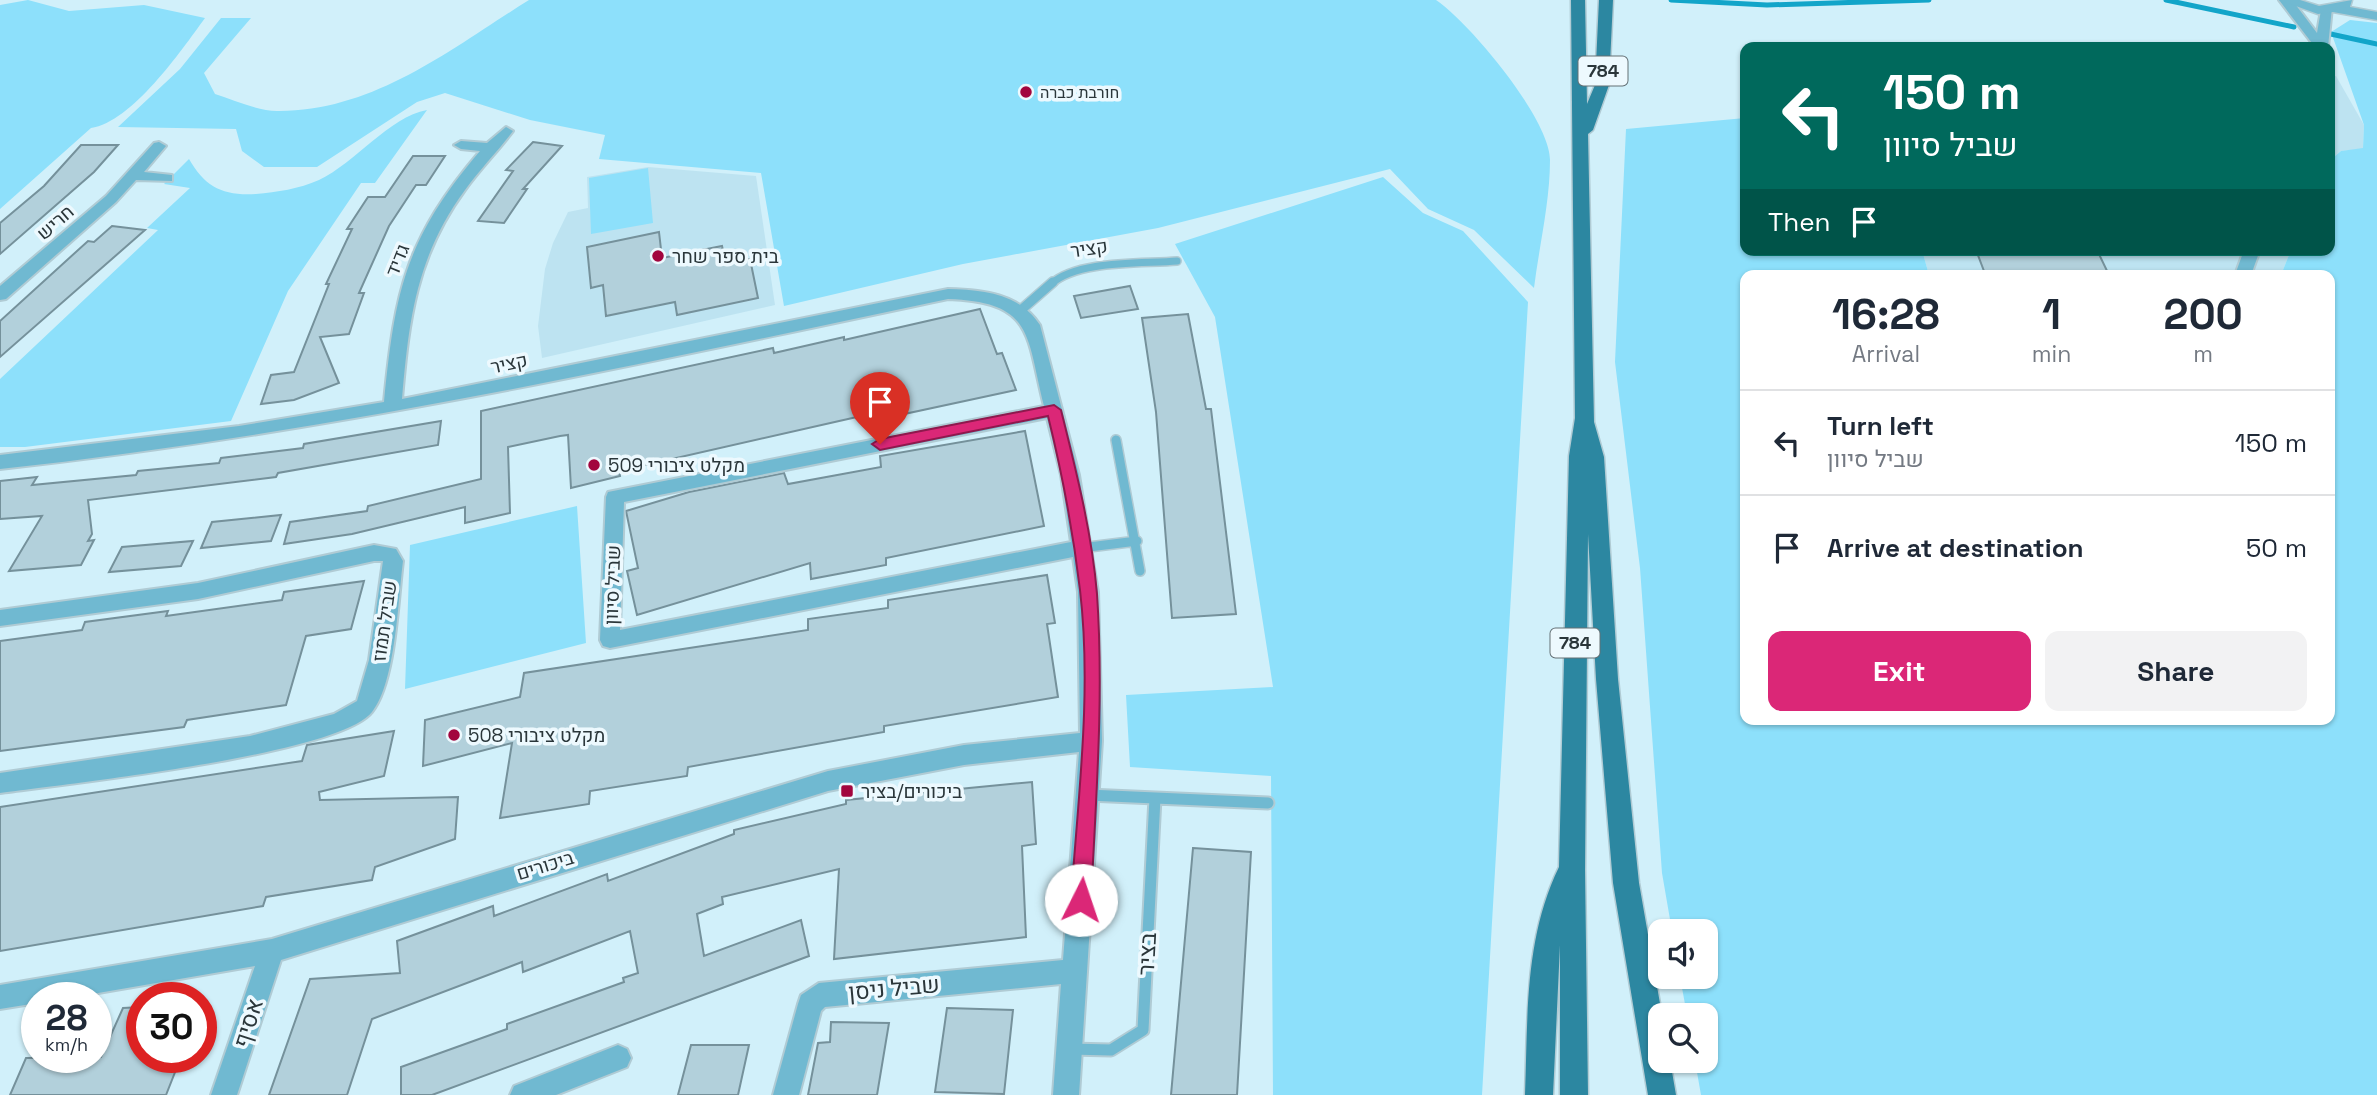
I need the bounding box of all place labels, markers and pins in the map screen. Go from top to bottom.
place label: חורבת כברה [1040,82,1119,103]
marker: חורבת כברה [1018,84,1034,100]
place label: בית ספר שחר [672,244,779,269]
marker: בית ספר שחר [650,248,666,264]
pin [850,372,910,444]
place label: מקלט ציבורי 509 [608,453,745,478]
marker: מקלט ציבורי 509 [586,457,602,473]
place label: מקלט ציבורי 508 [468,723,605,748]
marker: מקלט ציבורי 508 [446,727,462,743]
place label: ביכורים/בציר [861,779,962,804]
marker: ביכורים/בציר [839,783,855,799]

